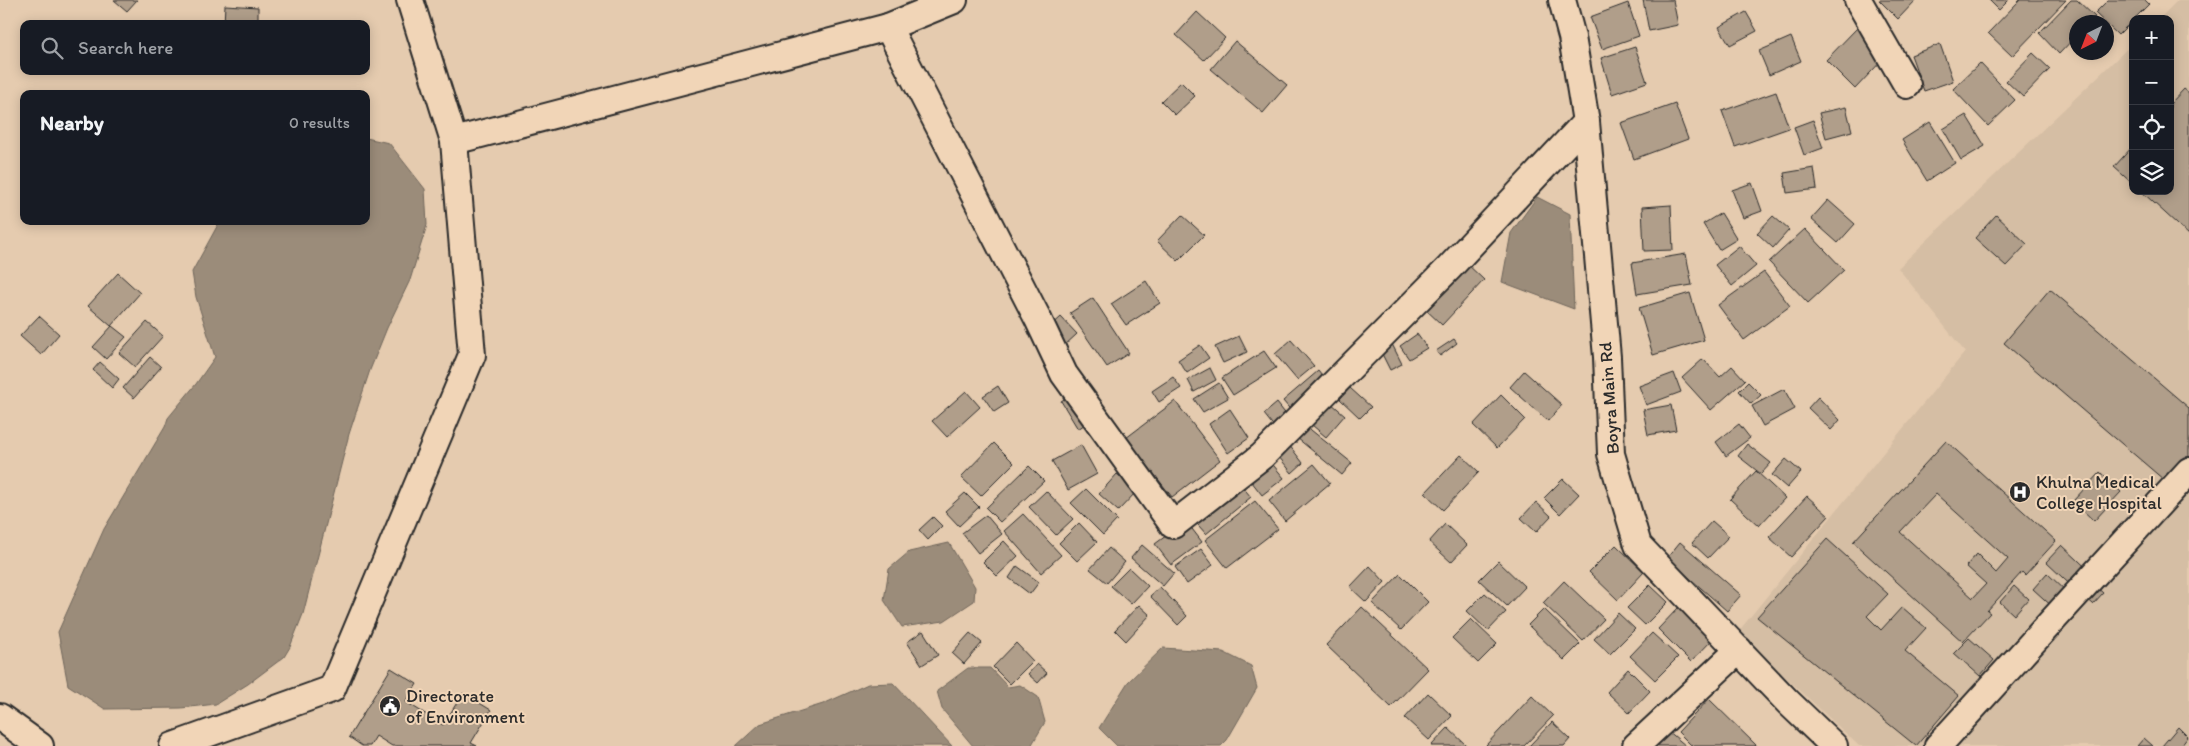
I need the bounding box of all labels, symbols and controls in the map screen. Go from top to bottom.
north arrow [2069,15,2114,60]
map controls [2129,15,2174,195]
button: + [2129,15,2174,60]
search box [20,20,370,75]
icon: search [38,34,66,62]
text: Search here [78,36,173,59]
button: − [2129,60,2174,105]
button: locate [2129,105,2174,150]
text: Nearby [40,110,104,135]
text: 0 results [289,113,350,132]
button: layers [2129,150,2174,195]
street label: Boyra Main Rd [1594,341,1624,455]
place label: Khulna Medical College Hospital [2036,471,2162,514]
hospital icon: Khulna Medical College Hospital [2008,480,2032,504]
place label: Directorate of Environment [406,685,525,728]
public building icon: Directorate of Environment [378,694,402,718]

